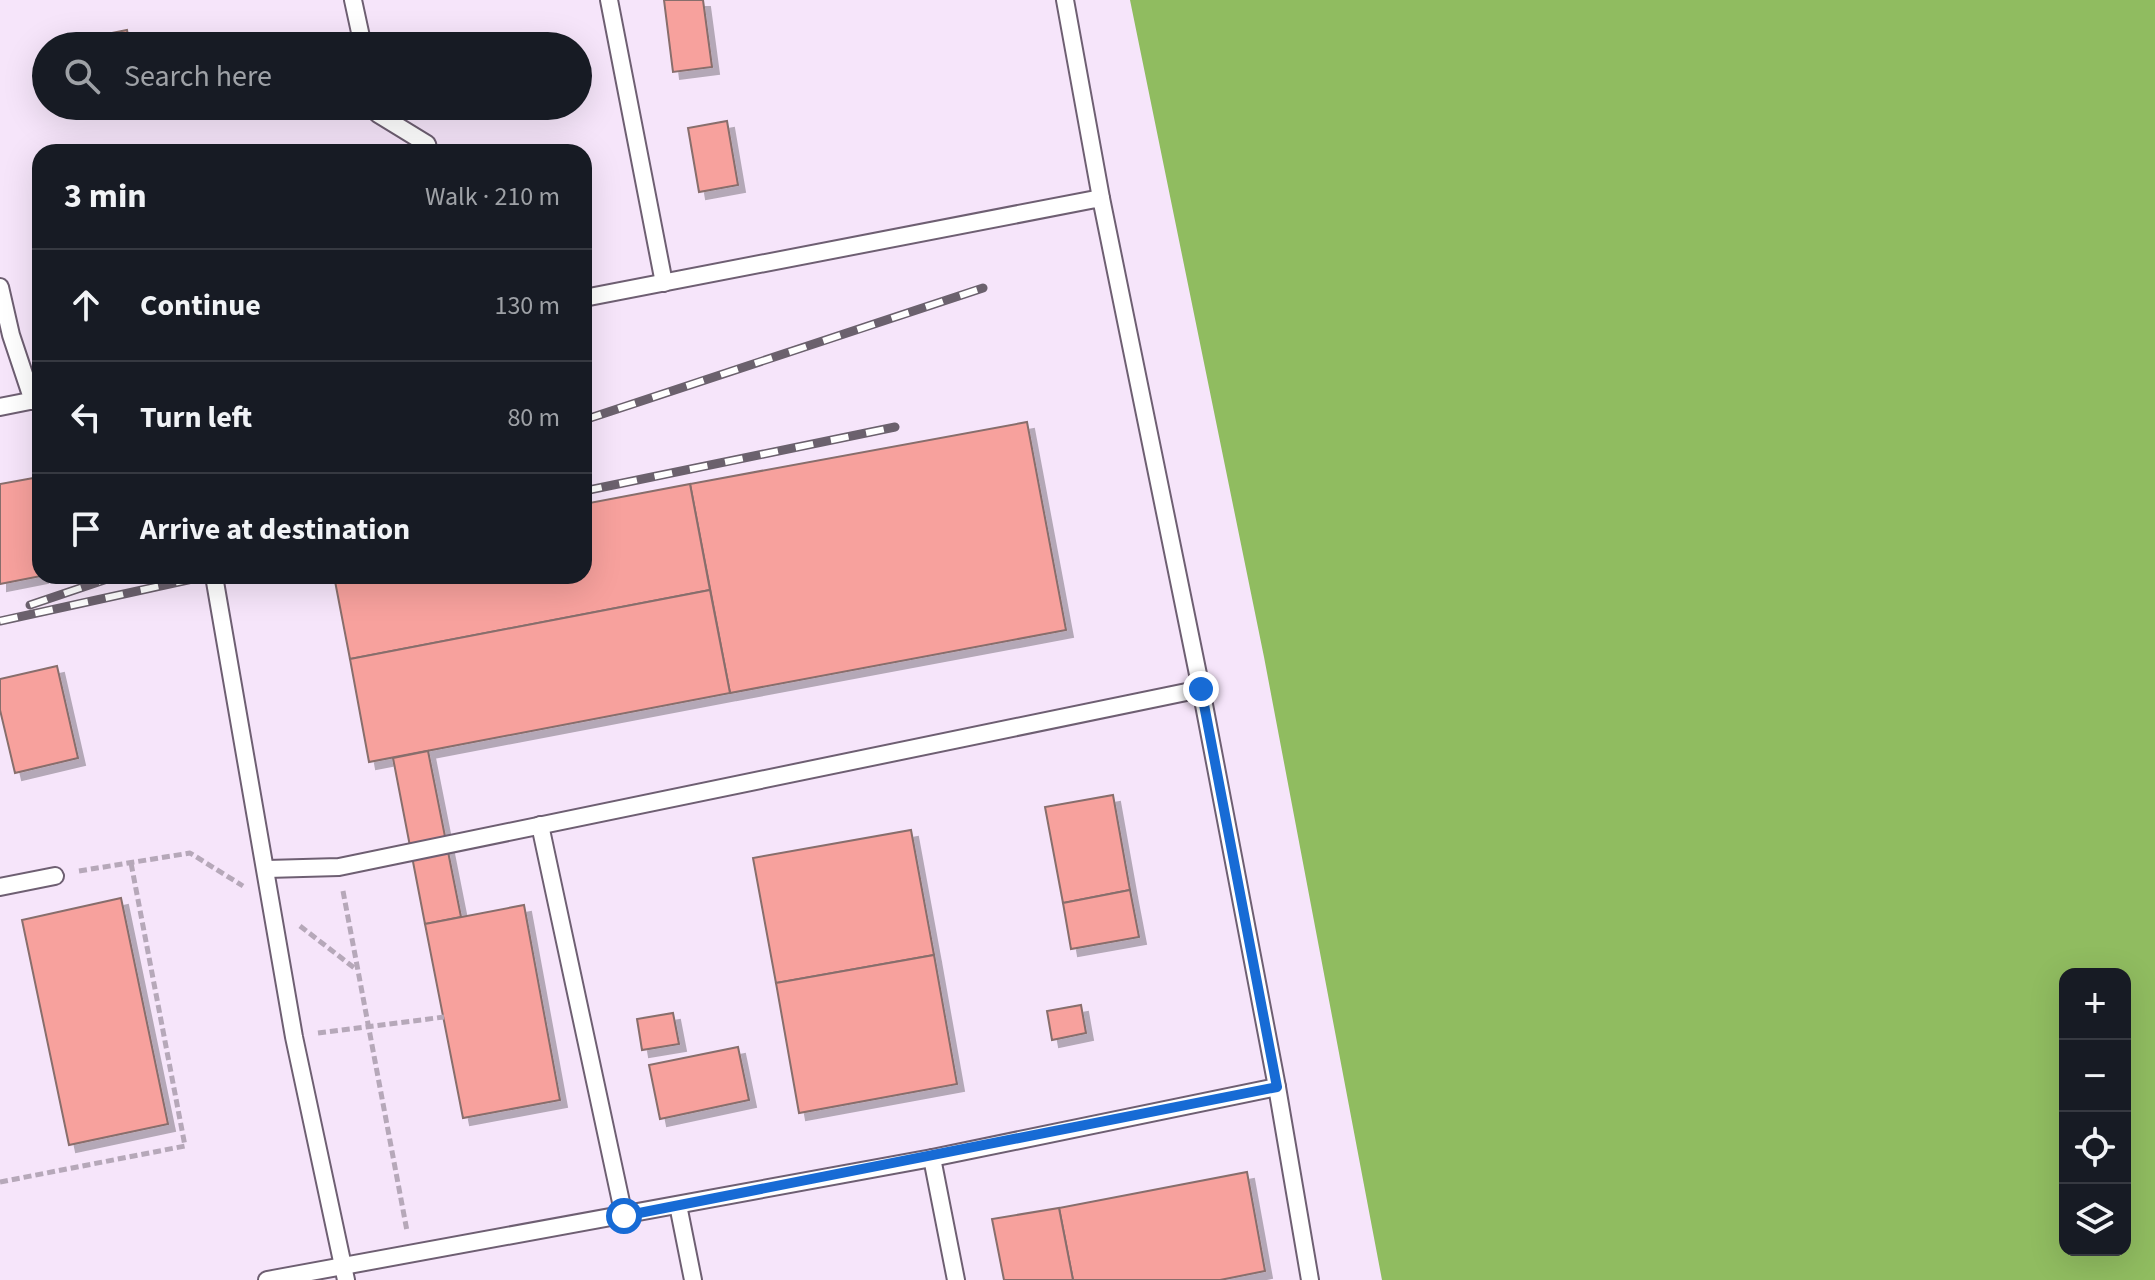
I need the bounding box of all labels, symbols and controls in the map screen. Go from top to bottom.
search box [32,32,592,120]
icon: search [60,54,104,98]
text: Search here [124,55,272,98]
text: 3 min [64,172,147,221]
text: Walk · 210 m [425,178,560,215]
icon: ahead [64,283,108,327]
text: Continue [140,284,261,327]
text: 130 m [494,287,560,324]
icon: left [64,395,108,439]
text: Turn left [140,396,252,439]
text: 80 m [507,399,560,436]
icon: arrive [64,507,108,551]
text: Arrive at destination [140,508,410,551]
route end [1183,671,1219,707]
map controls [2059,968,2131,1256]
button: + [2059,968,2131,1040]
button: − [2059,1040,2131,1112]
button: locate [2059,1112,2131,1184]
button: layers [2059,1184,2131,1256]
route start [606,1198,642,1234]

